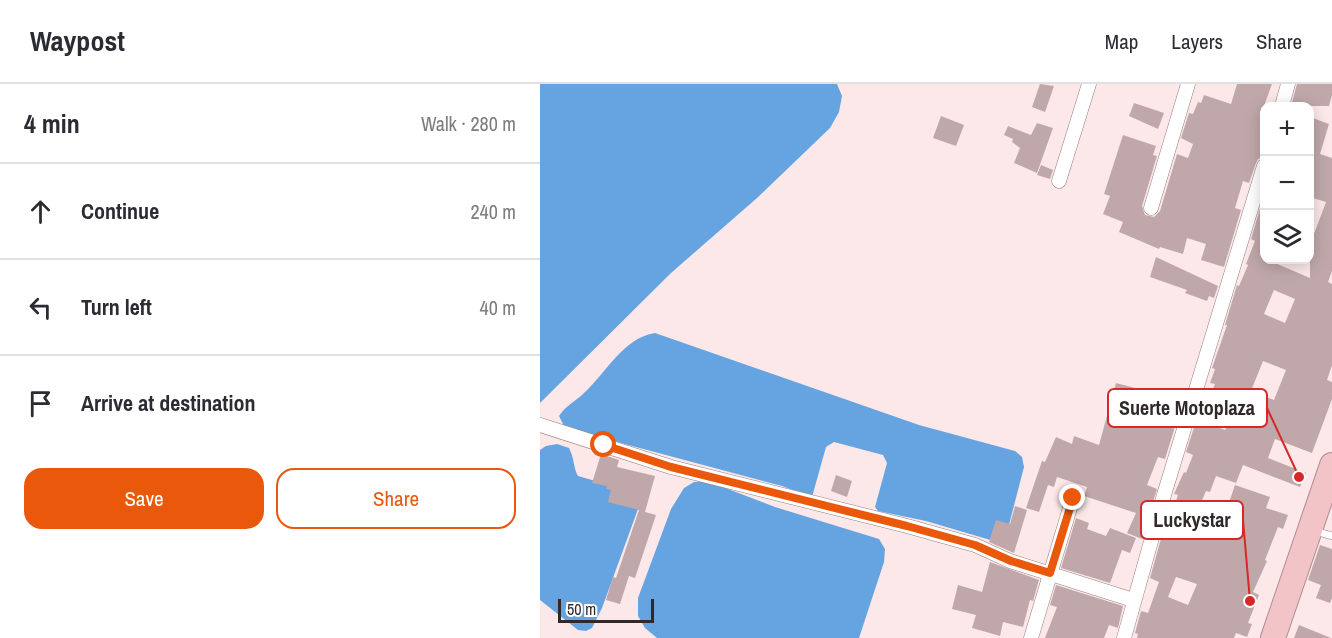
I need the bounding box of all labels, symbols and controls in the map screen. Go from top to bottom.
text: Waypost [30,22,125,60]
text: Map [1105,27,1138,56]
text: Layers [1171,27,1223,56]
text: Share [1256,27,1302,56]
map controls [1260,102,1314,264]
button: + [1260,102,1314,156]
text: 4 min [24,106,80,141]
text: Walk · 280 m [421,110,516,137]
button: − [1260,156,1314,210]
icon: ahead [24,195,57,228]
text: Continue [81,196,159,226]
text: 240 m [470,198,516,225]
button: layers [1260,210,1314,264]
icon: left [24,291,57,324]
text: Turn left [81,292,152,322]
text: 40 m [480,294,516,321]
icon: arrive [24,387,57,420]
text: Arrive at destination [81,388,255,418]
callout: Suerte Motoplaza [1108,389,1267,427]
text: Suerte Motoplaza [1119,394,1255,421]
route start [590,431,616,457]
button: Save [24,468,264,529]
button: Share [276,468,516,529]
route end [1059,484,1085,510]
callout: Luckystar [1141,501,1243,539]
text: Luckystar [1153,506,1231,533]
scale bar [558,596,654,624]
text: 50 m [567,598,596,620]

